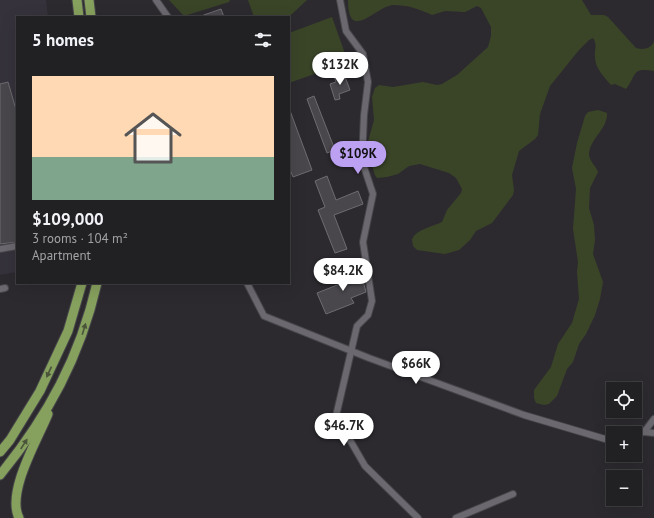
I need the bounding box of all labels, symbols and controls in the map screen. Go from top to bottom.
text: 5 homes [32,29,94,51]
icon: filters [252,29,274,51]
pin: $132K [312,52,368,86]
text: $132K [321,56,359,73]
icon: home [117,102,189,174]
pin: $109K [330,141,386,175]
text: $109K [339,145,377,162]
text: $109,000 [32,208,104,230]
text: 3 rooms · 104 m² [32,230,128,247]
text: Apartment [32,247,91,264]
pin: $84.2K [310,258,376,292]
text: $84.2K [323,262,363,279]
one-way arrow [81,323,87,335]
pin: $66K [392,351,440,385]
text: $66K [401,355,431,372]
one-way arrow [46,366,52,377]
map controls [606,382,642,506]
button: locate [606,382,642,418]
pin: $46.7K [311,413,377,447]
text: $46.7K [324,417,364,434]
button: + [606,426,642,462]
one-way arrow [20,439,28,449]
button: − [606,470,642,506]

